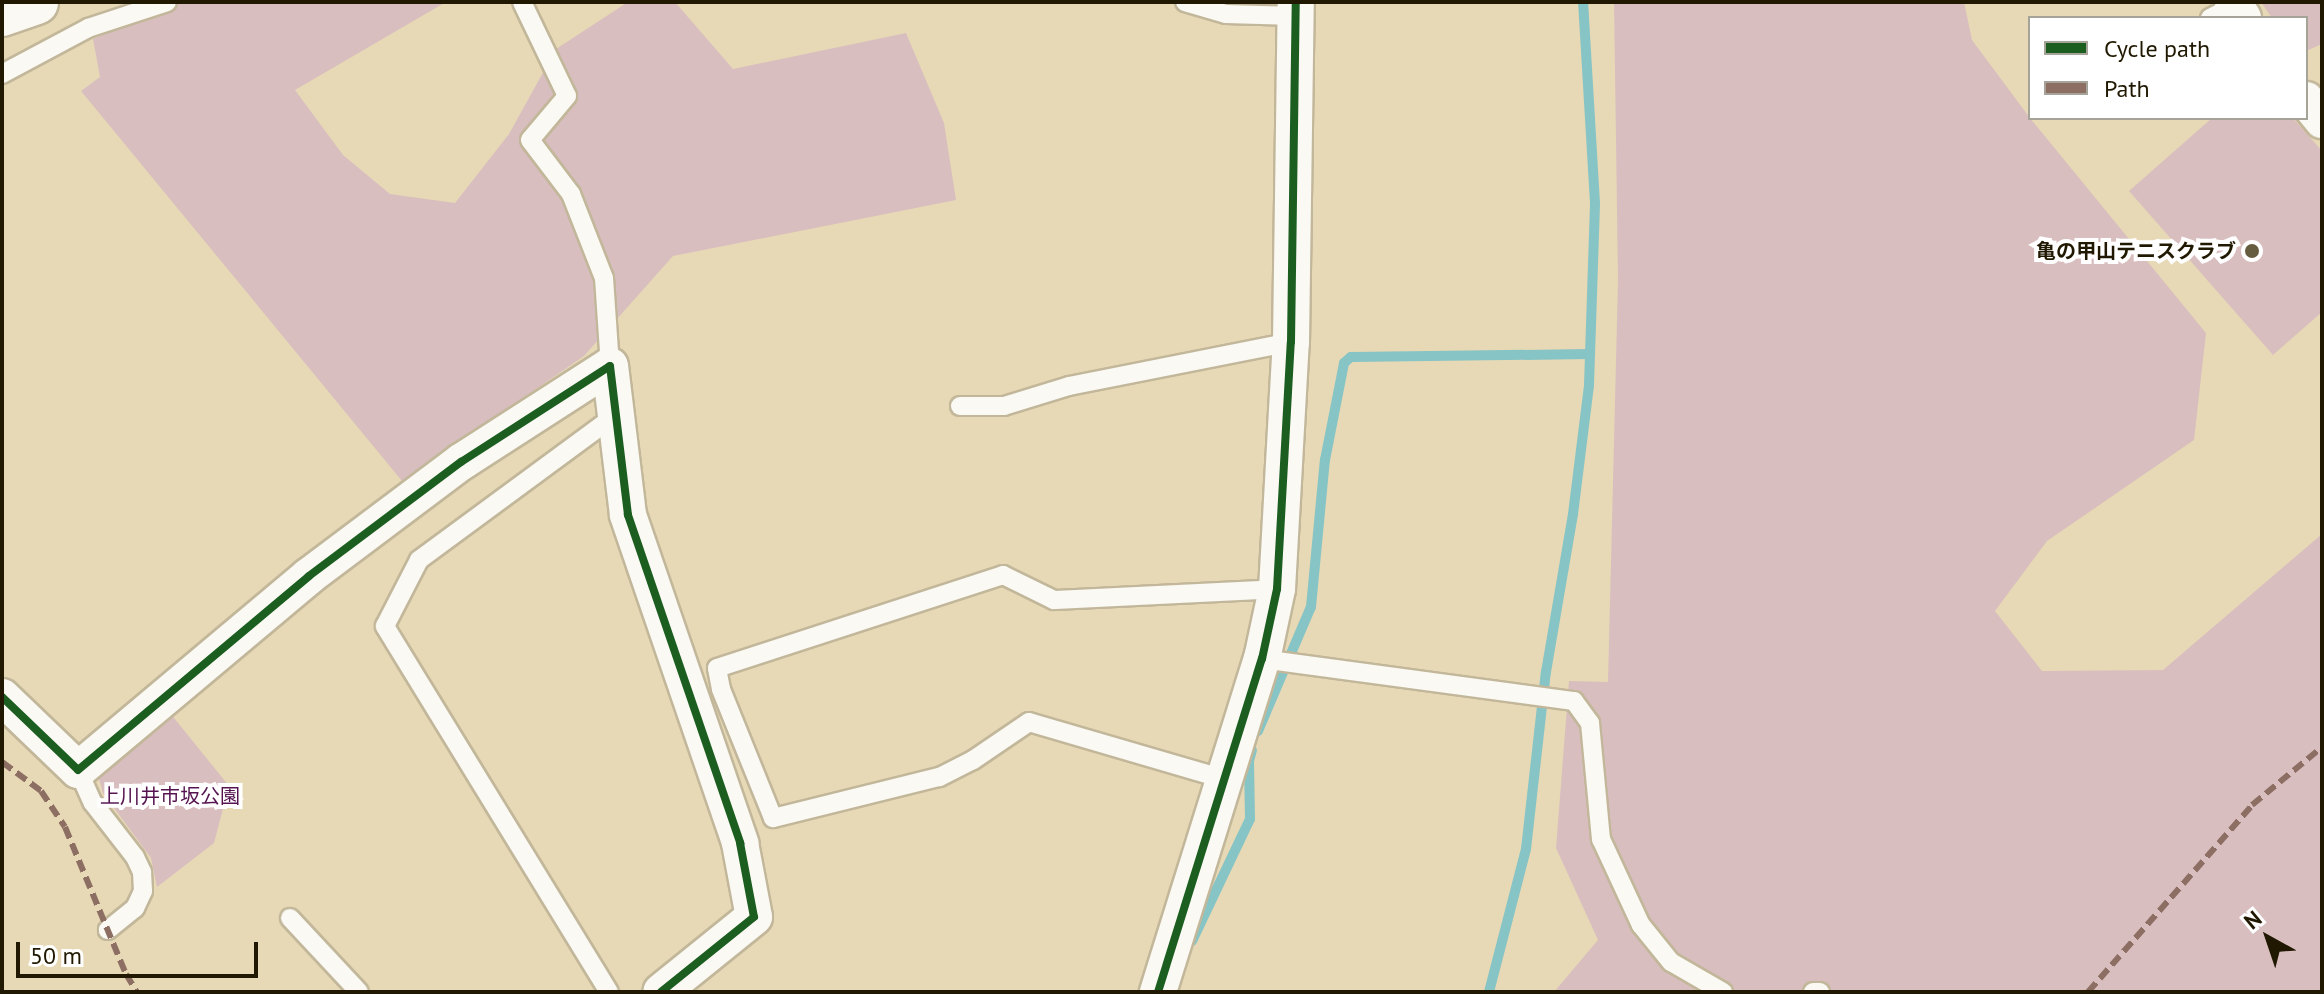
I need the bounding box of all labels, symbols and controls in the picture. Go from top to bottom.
legend [2028,16,2308,120]
text: Cycle path [2104,33,2210,64]
text: Path [2104,73,2150,104]
place label: 亀の甲山テニスクラブ [2036,239,2236,263]
marker: 亀の甲山テニスクラブ [2243,242,2261,260]
park label: 上川井市坂公園 [100,784,240,808]
north arrow [2228,898,2308,978]
text: N [2238,904,2267,935]
scale bar [20,926,262,976]
text: 50 m [30,940,82,971]

